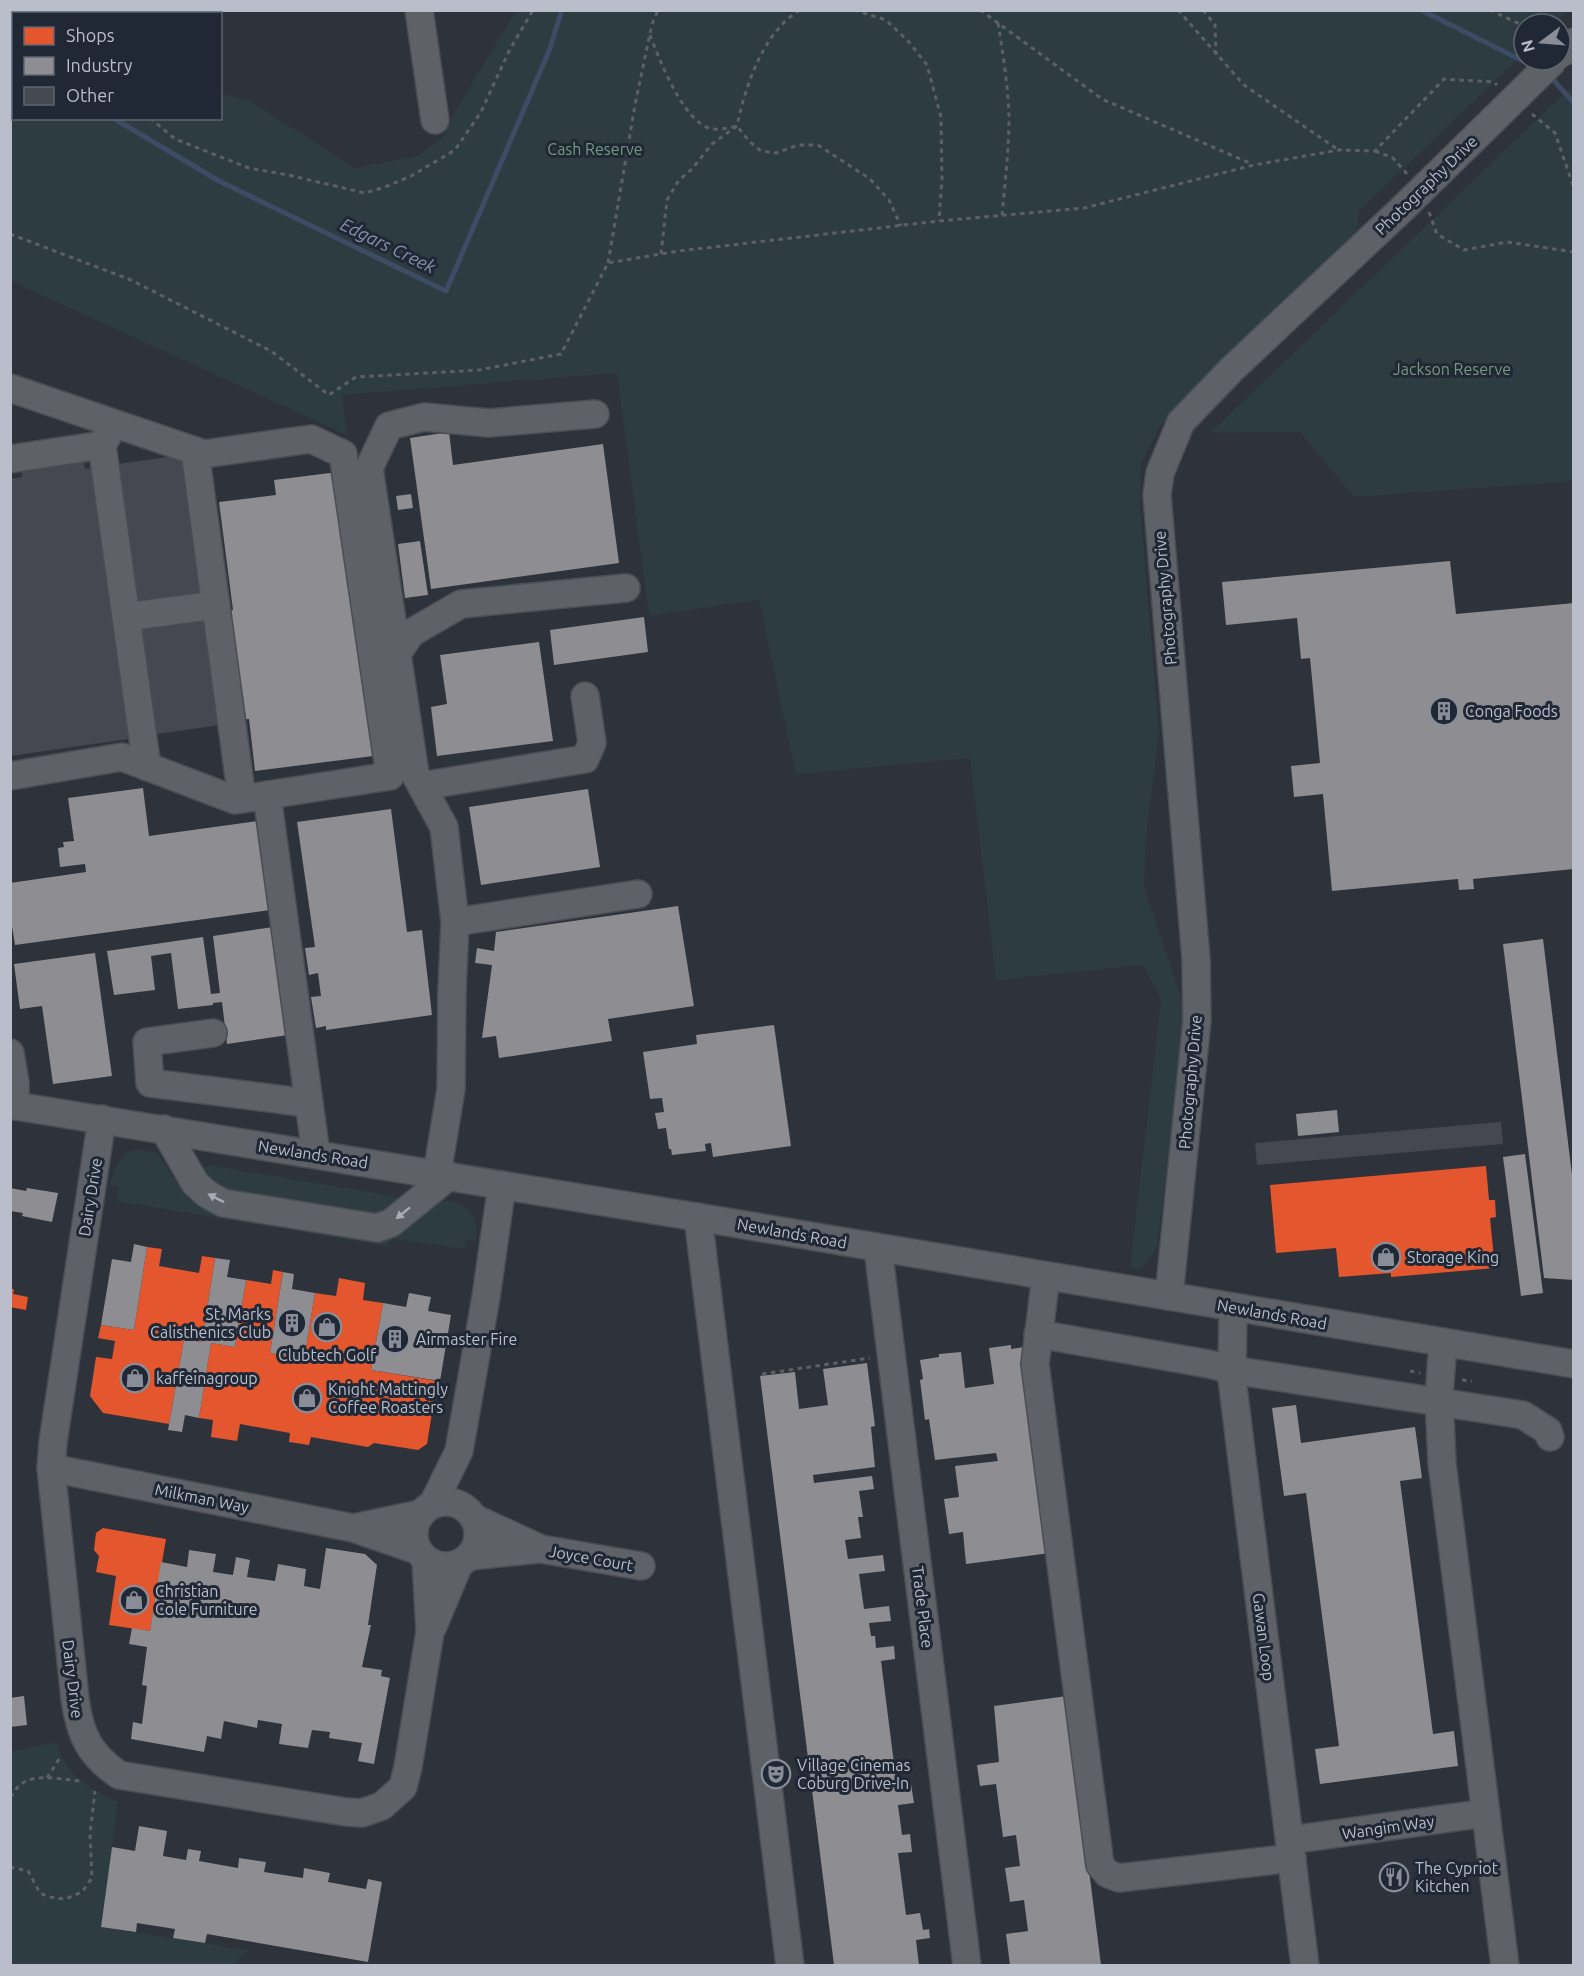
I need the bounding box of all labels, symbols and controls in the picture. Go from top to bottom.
legend [12,12,222,120]
north arrow [1512,12,1572,72]
text: Shops [66,25,115,45]
text: N [1517,38,1538,54]
text: Industry [66,55,133,75]
text: Other [66,85,114,105]
street label: Photography Drive [1371,132,1481,238]
park label: Cash Reserve [547,140,643,158]
water label: Edgars Creek [338,213,440,277]
park label: Jackson Reserve [1393,360,1511,378]
street label: Photography Drive [1150,530,1180,666]
building icon: Conga Foods [1428,695,1460,727]
place label: Conga Foods [1465,702,1558,720]
street label: Photography Drive [1175,1014,1205,1150]
street label: Newlands Road [257,1136,369,1172]
street label: Dairy Drive [75,1157,105,1237]
one-way arrow [207,1194,224,1203]
one-way arrow [395,1206,411,1219]
street label: Newlands Road [736,1214,848,1252]
shop icon: Storage King [1370,1241,1402,1273]
place label: Storage King [1407,1248,1499,1266]
street label: Newlands Road [1216,1295,1328,1333]
place label: St. Marks Calisthenics Club [150,1305,271,1341]
building icon: St. Marks Calisthenics Club [276,1307,308,1339]
shop icon: Clubtech Golf [311,1311,343,1343]
building icon: Airmaster Fire [379,1323,411,1355]
place label: Airmaster Fire [416,1330,517,1348]
place label: Clubtech Golf [278,1346,377,1364]
shop icon: kaffeinagroup [119,1362,151,1394]
place label: kaffeinagroup [156,1369,258,1387]
place label: Knight Mattingly Coffee Roasters [328,1380,448,1416]
shop icon: Knight Mattingly Coffee Roasters [291,1382,323,1414]
street label: Milkman Way [154,1480,251,1516]
street label: Joyce Court [547,1542,635,1574]
street label: Trade Place [909,1565,937,1649]
place label: Christian Cole Furniture [155,1582,258,1618]
shop icon: Christian Cole Furniture [118,1584,150,1616]
street label: Gawan Loop [1250,1592,1278,1682]
street label: Dairy Drive [59,1639,87,1719]
place label: Village Cinemas Coburg Drive-In [797,1756,911,1792]
theatre icon: Village Cinemas Coburg Drive-In [760,1758,792,1790]
street label: Wangim Way [1341,1812,1435,1842]
place label: The Cypriot Kitchen [1415,1859,1499,1895]
restaurant icon: The Cypriot Kitchen [1378,1861,1410,1893]

